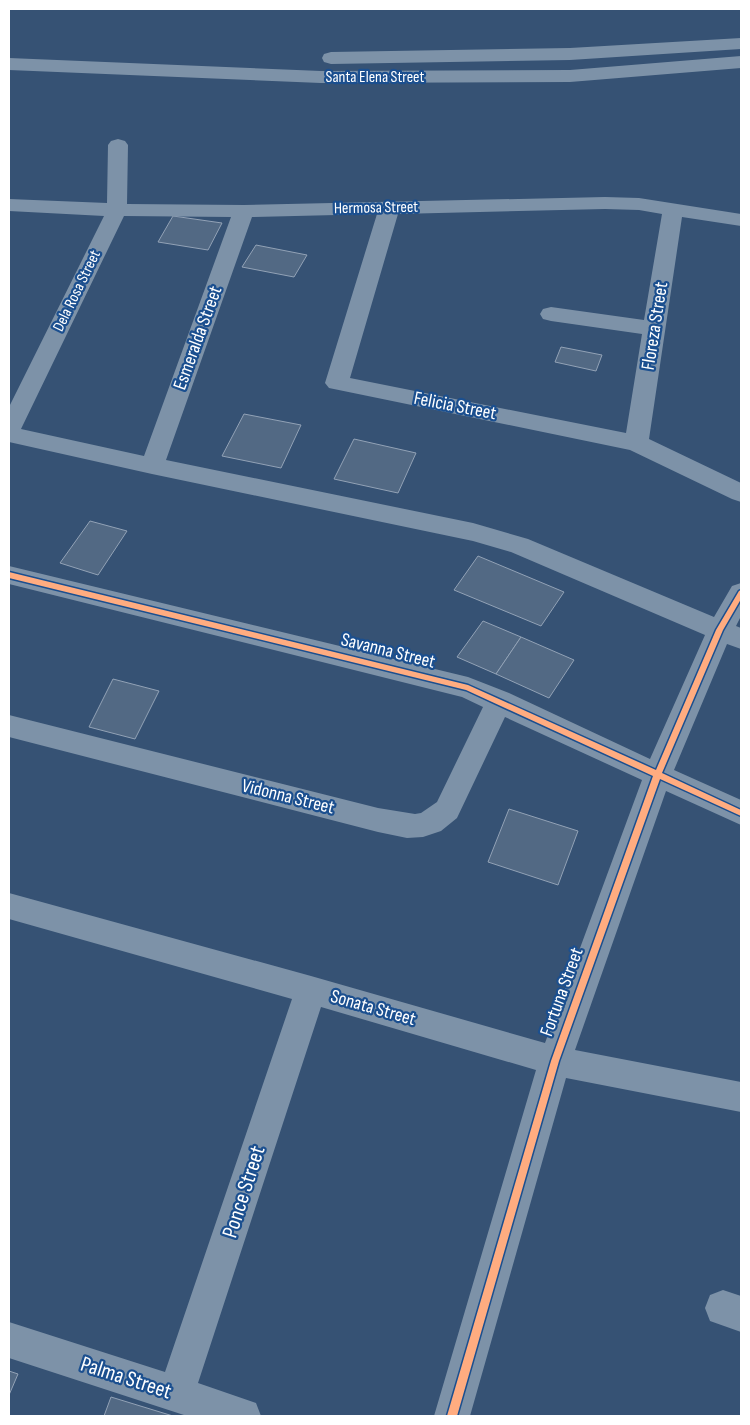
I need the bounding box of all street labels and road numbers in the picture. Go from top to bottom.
street label: Santa Elena Street [326,68,425,87]
street label: Hermosa Street [334,198,418,218]
street label: Dela Rosa Street [49,247,105,335]
street label: Floreza Street [637,280,673,372]
street label: Esmeralda Street [169,283,227,393]
street label: Felicia Street [412,387,498,425]
street label: Savanna Street [338,628,438,674]
street label: Vidonna Street [239,774,337,820]
street label: Fortuna Street [535,944,589,1040]
street label: Sonata Street [328,985,418,1031]
street label: Ponce Street [216,1142,272,1241]
street label: Palma Street [77,1351,175,1405]

